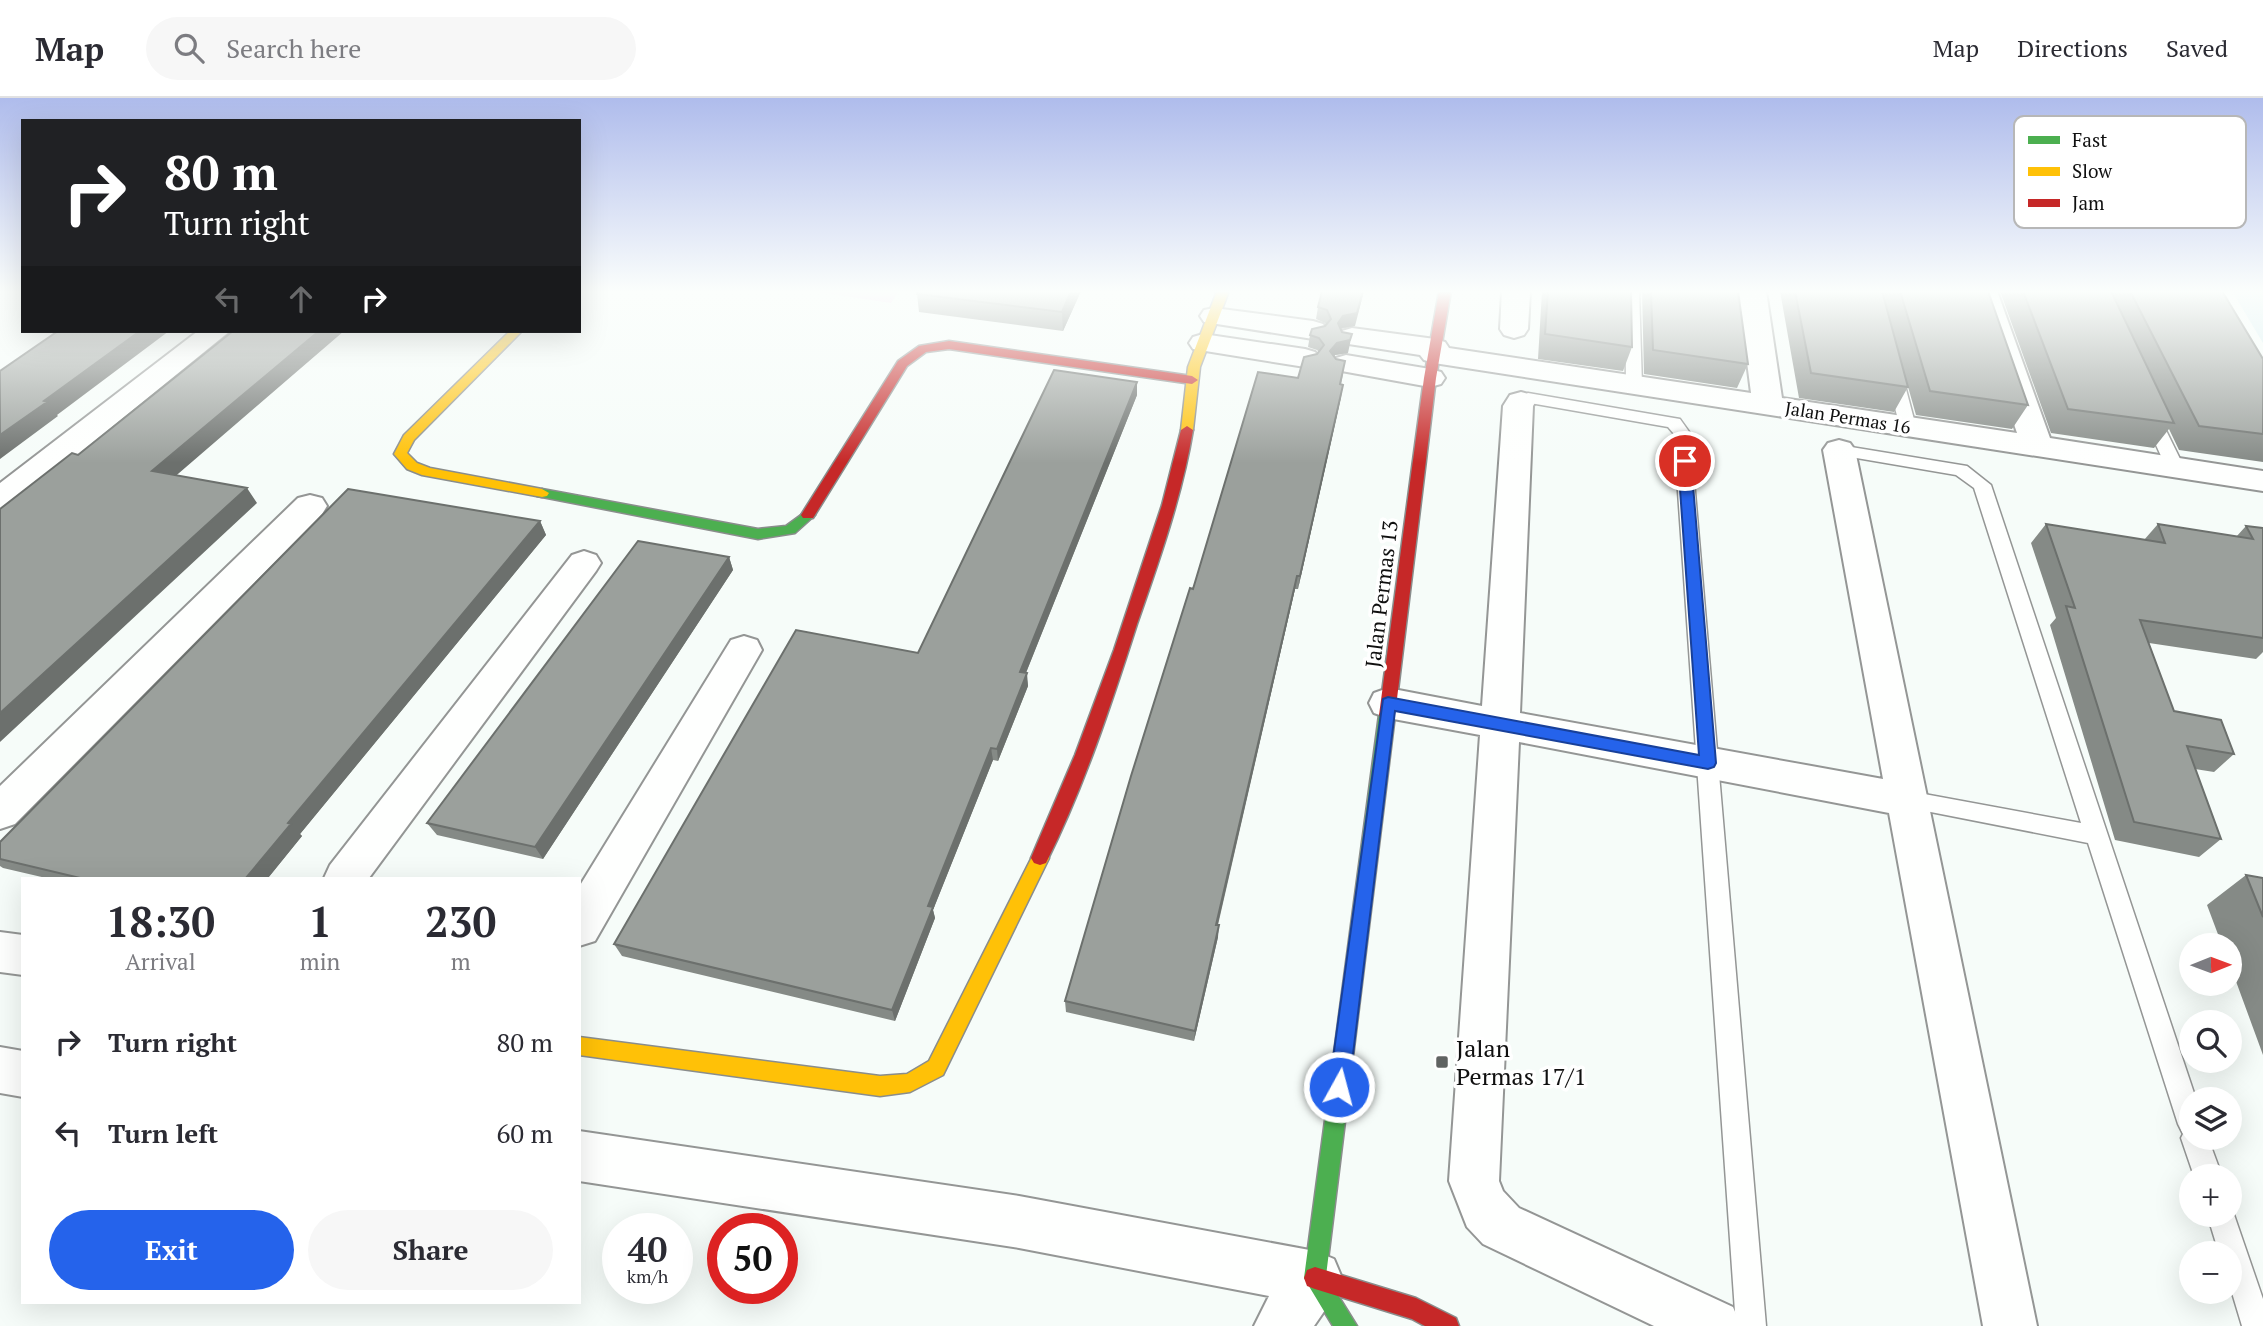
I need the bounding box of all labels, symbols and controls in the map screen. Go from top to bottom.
search box [146,17,636,80]
text: Map [35,27,104,70]
icon: search [170,29,208,67]
text: Search here [226,31,361,65]
text: Map [1933,32,1979,64]
text: Directions [2017,32,2128,64]
text: Saved [2166,32,2228,64]
legend [2014,116,2246,228]
text: Fast [2072,127,2107,152]
text: 80 m [164,139,278,204]
icon: right [49,147,140,238]
text: Slow [2072,158,2113,183]
text: Jam [2072,190,2105,215]
text: Turn right [164,202,310,244]
icon: left [209,280,247,318]
icon: ahead [282,280,320,318]
icon: right [355,280,393,318]
street label: Jalan Permas 16 [1783,395,1913,439]
pin [1655,431,1715,491]
icon: arrive [1666,442,1704,480]
street label: Jalan Permas 13 [1358,519,1404,669]
text: 18:30 [106,893,215,949]
text: 1 [308,893,332,949]
text: 230 [425,893,496,949]
north arrow [2179,933,2242,996]
map controls [2179,933,2242,1304]
text: Arrival [125,946,196,977]
text: min [300,946,340,977]
text: m [451,946,471,977]
button: search [2179,1010,2242,1073]
icon: right [49,1023,87,1061]
text: Turn right [108,1025,237,1059]
text: 80 m [497,1025,553,1059]
place label: Jalan Permas 17/1 [1456,1032,1587,1092]
position arrow [1302,1050,1376,1124]
marker: Jalan Permas 17/1 [1434,1054,1450,1070]
button: layers [2179,1087,2242,1150]
icon: left [49,1114,87,1152]
text: Turn left [108,1116,218,1150]
text: 60 m [497,1116,553,1150]
button: + [2179,1164,2242,1227]
button: Exit [49,1210,294,1290]
button: Share [308,1210,553,1290]
speed limit sign: 50 [707,1213,798,1304]
text: 40 [628,1226,667,1272]
button: − [2179,1241,2242,1304]
text: km/h [627,1264,668,1288]

